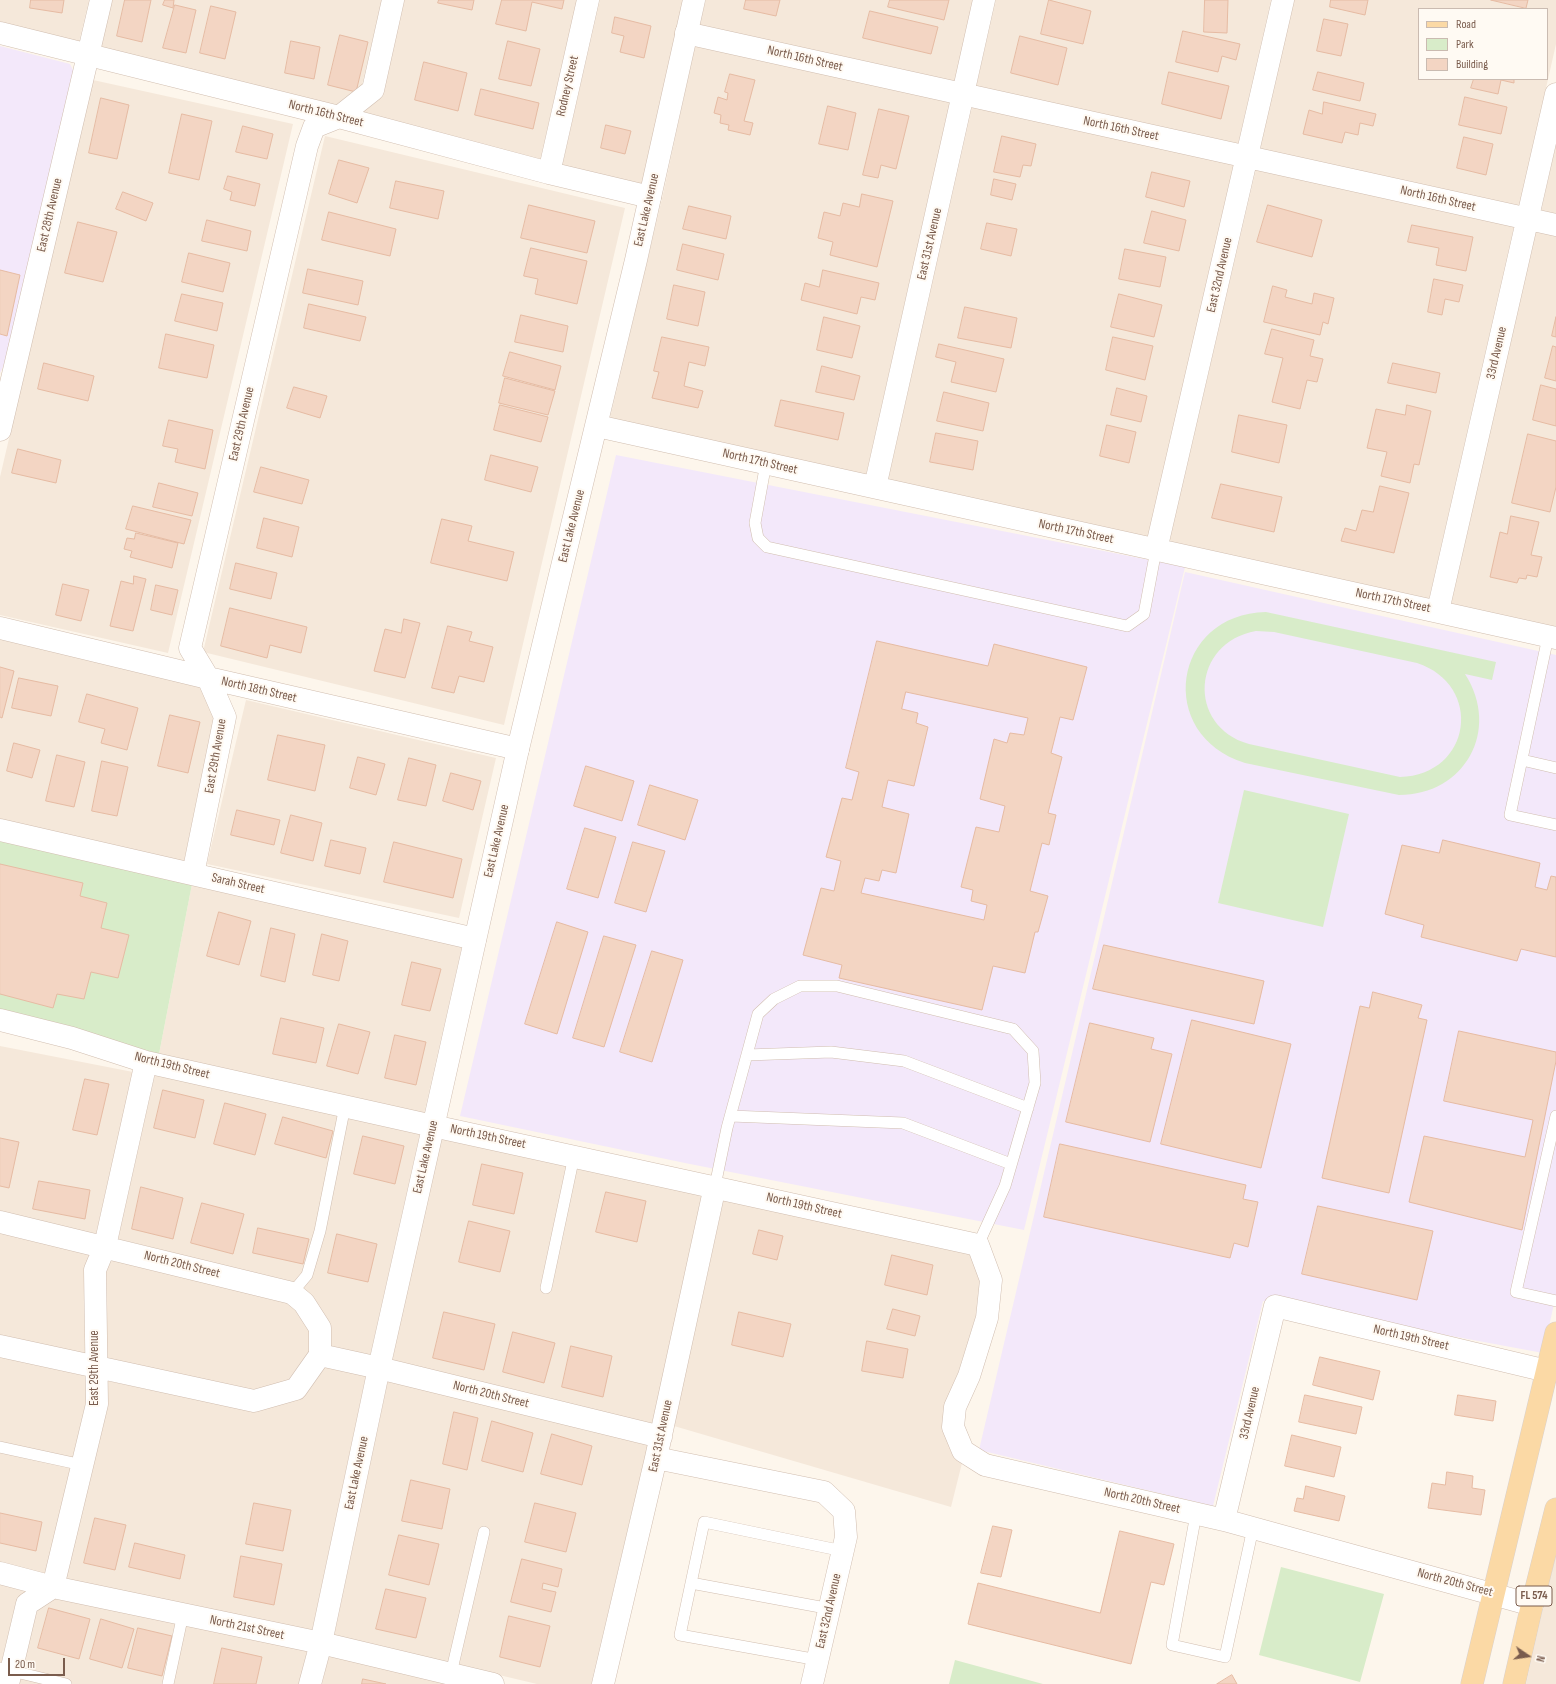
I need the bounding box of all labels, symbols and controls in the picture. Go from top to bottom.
legend [1418,8,1548,80]
text: Road [1456,17,1476,32]
text: Park [1456,37,1474,52]
street label: North 16th Street [766,43,844,75]
street label: Rodney Street [553,54,583,118]
text: Building [1456,57,1488,72]
street label: North 16th Street [287,97,365,131]
street label: North 16th Street [1082,113,1160,145]
street label: East Lake Avenue [631,172,663,248]
street label: East 28th Avenue [34,177,66,253]
street label: North 16th Street [1399,183,1477,215]
street label: East 31st Avenue [914,207,946,281]
street label: East 32nd Avenue [1204,236,1236,314]
street label: 33rd Avenue [1483,325,1511,381]
street label: East 29th Avenue [226,385,258,463]
street label: North 17th Street [721,446,799,478]
street label: East Lake Avenue [555,488,589,564]
street label: North 17th Street [1037,516,1115,548]
street label: North 17th Street [1354,585,1432,617]
street label: North 18th Street [220,674,298,706]
street label: East 29th Avenue [202,717,230,795]
street label: East Lake Avenue [481,803,513,879]
street label: Sarah Street [210,870,266,898]
street label: North 19th Street [133,1049,211,1083]
street label: East Lake Avenue [410,1119,442,1195]
street label: North 19th Street [449,1121,527,1153]
street label: North 19th Street [765,1190,843,1222]
street label: North 20th Street [142,1248,222,1282]
street label: North 19th Street [1372,1322,1450,1354]
street label: East 29th Avenue [87,1330,103,1406]
street label: North 20th Street [451,1378,531,1412]
street label: 33rd Avenue [1236,1385,1264,1441]
street label: East 31st Avenue [646,1399,676,1473]
street label: East Lake Avenue [342,1435,372,1511]
street label: North 20th Street [1102,1485,1182,1517]
street label: North 20th Street [1415,1565,1495,1601]
street label: East 32nd Avenue [813,1572,845,1650]
road number: FL 574 [1516,1586,1552,1606]
street label: North 21st Street [208,1613,286,1643]
north arrow [1508,1636,1548,1676]
scale bar [10,1650,67,1676]
text: N [1533,1654,1547,1663]
text: 20 m [15,1657,35,1672]

